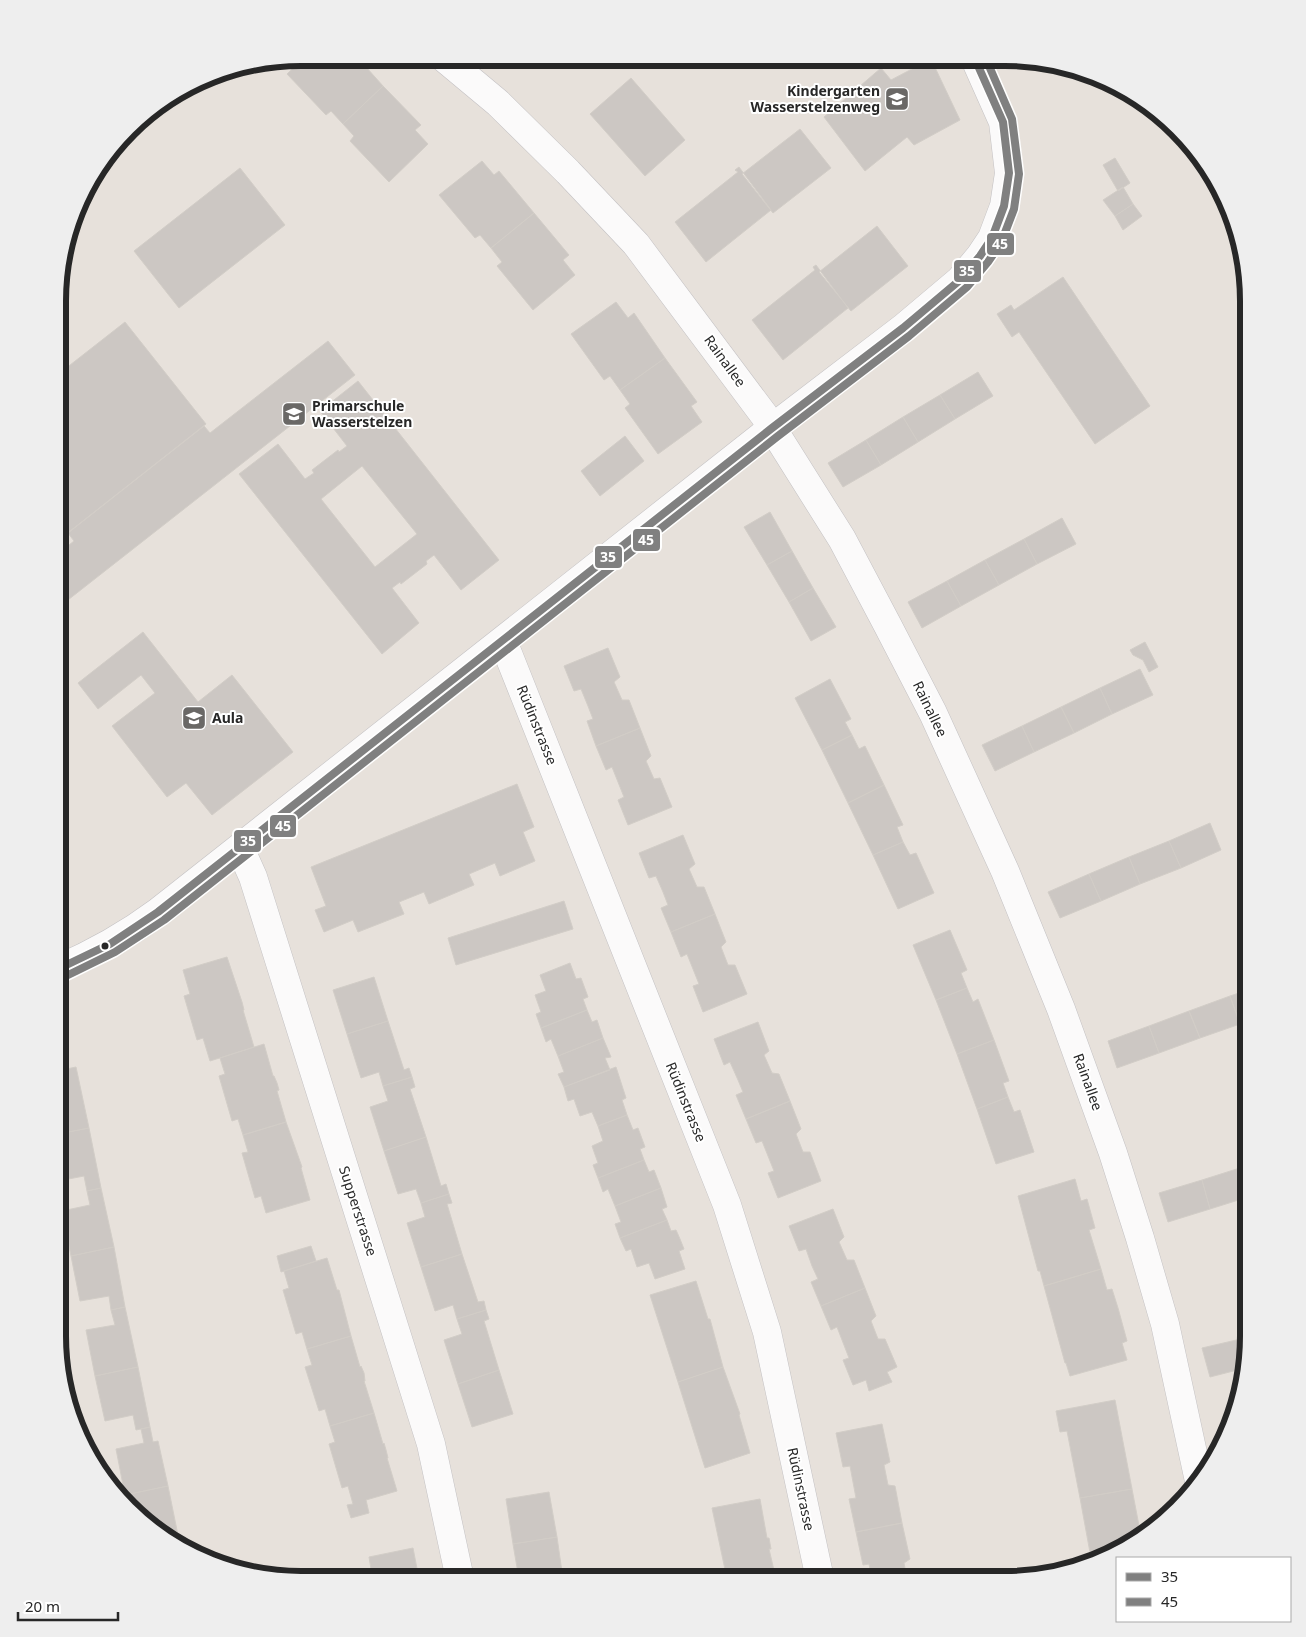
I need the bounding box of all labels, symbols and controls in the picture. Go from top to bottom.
place label: Kindergarten Wasserstelzenweg [751,81,880,116]
school or university icon: Kindergarten Wasserstelzenweg [884,86,910,112]
line badge: 45 [986,232,1015,256]
text: 45 [992,234,1008,253]
line badge: 35 [953,259,982,283]
text: 35 [959,261,975,280]
street label: Rainallee [700,331,751,391]
place label: Primarschule Wasserstelzen [312,396,412,431]
school or university icon: Primarschule Wasserstelzen [281,401,307,427]
line badge: 45 [632,528,661,552]
text: 45 [638,530,654,549]
line badge: 35 [594,545,623,569]
text: 35 [600,547,616,566]
street label: Rainallee [909,678,952,740]
street label: Rüdinstrasse [513,682,562,768]
school or university icon: Aula [181,705,207,731]
place label: Aula [212,708,243,727]
line badge: 45 [269,814,297,838]
text: 45 [275,816,291,835]
line badge: 35 [233,829,262,853]
text: 35 [240,831,256,850]
unlabelled marker [100,941,110,951]
street label: Rainallee [1069,1051,1108,1113]
street label: Rüdinstrasse [662,1059,711,1145]
street label: Supperstrasse [335,1163,382,1258]
street label: Rüdinstrasse [783,1446,820,1532]
legend [1116,1557,1291,1622]
text: 35 [1161,1566,1178,1586]
scale bar [18,1590,118,1622]
text: 45 [1161,1591,1178,1611]
text: 20 m [25,1596,60,1616]

